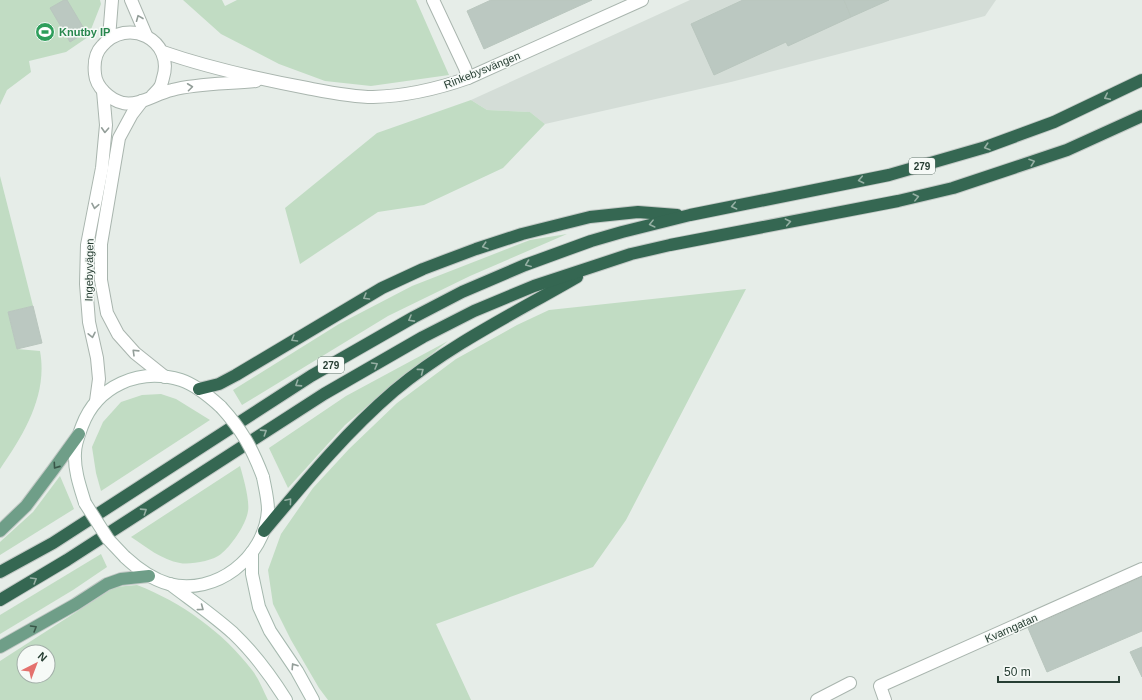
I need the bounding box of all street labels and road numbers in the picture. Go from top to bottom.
street label: Rinkebysvängen [442,49,522,91]
road number: 279 [909,158,935,174]
street label: Ingebyvägen [82,238,96,302]
road number: 279 [318,357,344,373]
street label: Kvarngatan [983,611,1039,645]

